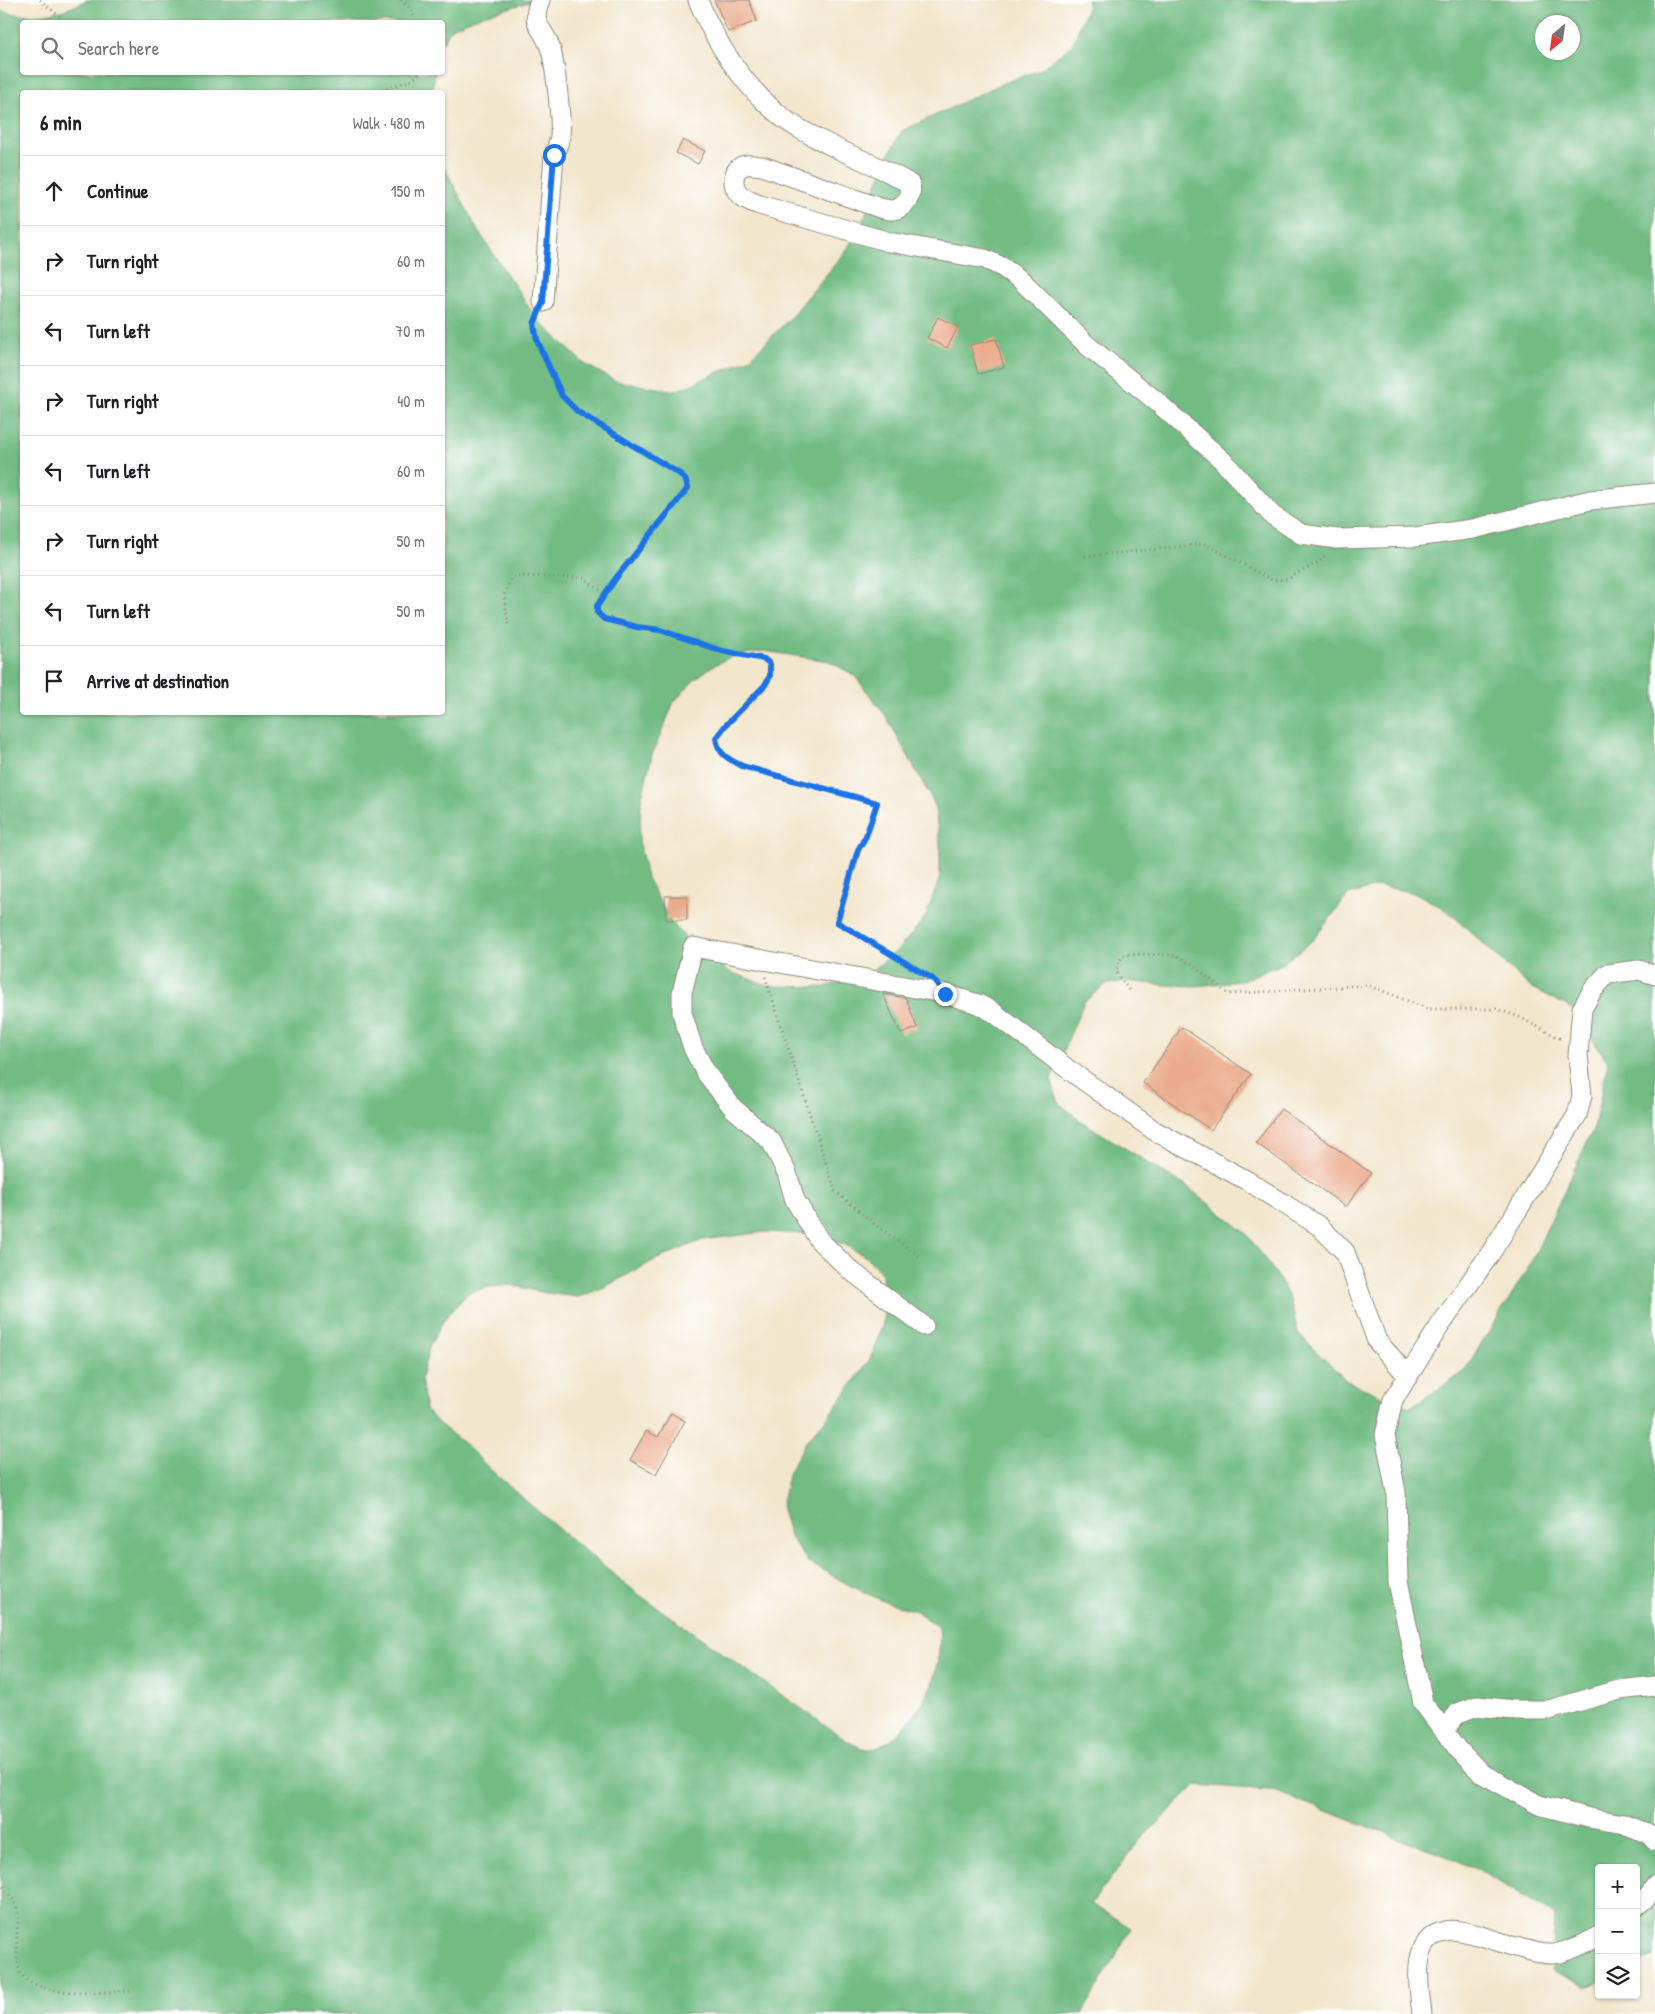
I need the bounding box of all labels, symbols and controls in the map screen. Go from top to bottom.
north arrow [1535,15,1580,60]
search box [20,20,445,75]
icon: search [38,34,66,62]
text: Search here [78,35,159,61]
text: 6 min [40,108,82,137]
text: Walk · 480 m [353,112,425,134]
route start [543,144,566,167]
icon: ahead [40,177,68,205]
text: Continue [87,178,148,204]
text: 150 m [391,180,425,202]
icon: right [40,247,68,275]
text: Turn right [87,248,158,274]
text: 60 m [397,250,425,272]
icon: left [40,317,68,345]
text: Turn left [87,318,150,344]
text: 70 m [395,320,425,342]
icon: right [40,387,68,415]
text: Turn right [87,388,158,414]
text: 40 m [397,390,425,412]
icon: left [40,457,68,485]
text: Turn left [87,458,150,484]
text: 60 m [397,460,425,482]
icon: right [40,527,68,555]
text: Turn right [87,528,158,554]
text: 50 m [397,530,425,552]
icon: left [40,597,68,625]
text: Turn left [87,598,150,624]
text: 50 m [397,600,425,622]
icon: arrive [40,667,68,695]
text: Arrive at destination [87,668,229,694]
route end [934,983,957,1006]
map controls [1595,1864,1640,1999]
button: + [1595,1864,1640,1909]
button: − [1595,1909,1640,1954]
button: layers [1595,1954,1640,1999]

